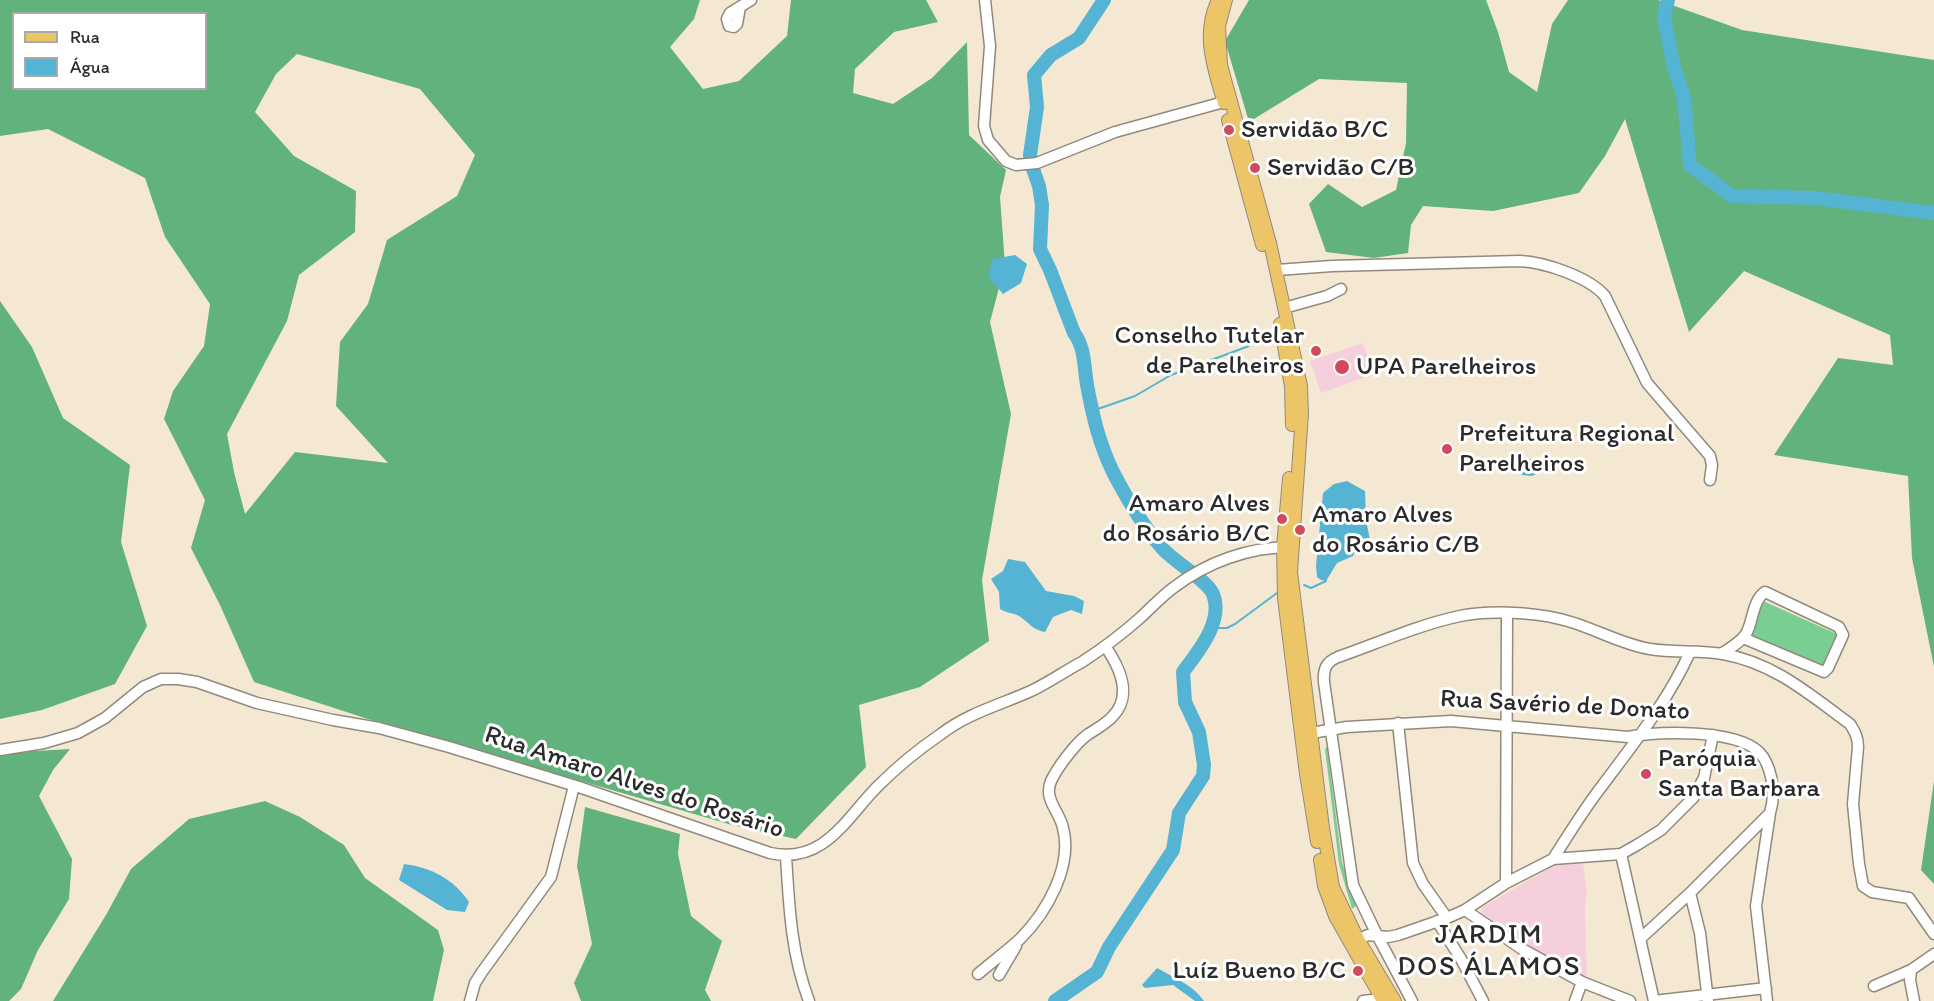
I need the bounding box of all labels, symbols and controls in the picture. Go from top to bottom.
legend [12,12,207,90]
text: Rua [70,26,100,48]
text: Água [70,56,110,78]
place label: Servidão B/C [1241,114,1388,146]
marker: Servidão B/C [1222,123,1236,137]
place label: Servidão C/B [1267,152,1414,184]
marker: Servidão C/B [1248,161,1262,175]
place label: Conselho Tutelar de Parelheiros [1115,320,1304,382]
marker: Conselho Tutelar de Parelheiros [1309,344,1323,358]
place label: UPA Parelheiros [1356,351,1536,383]
marker: UPA Parelheiros [1333,358,1351,376]
place label: Prefeitura Regional Parelheiros [1459,418,1674,479]
marker: Prefeitura Regional Parelheiros [1440,442,1454,456]
place label: Amaro Alves do Rosário B/C [1103,488,1270,550]
place label: Amaro Alves do Rosário C/B [1312,499,1479,560]
marker: Amaro Alves do Rosário B/C [1275,512,1289,526]
marker: Amaro Alves do Rosário C/B [1293,523,1307,537]
street label: Rua Savério de Donato [1439,684,1691,728]
street label: Rua Amaro Alves do Rosário [480,720,788,846]
place label: Paróquia Santa Barbara [1658,743,1820,804]
marker: Paróquia Santa Barbara [1639,767,1653,781]
district label: JARDIM DOS ÁLAMOS [1397,919,1581,985]
place label: Luíz Bueno B/C [1172,955,1346,987]
marker: Luíz Bueno B/C [1351,964,1365,978]

